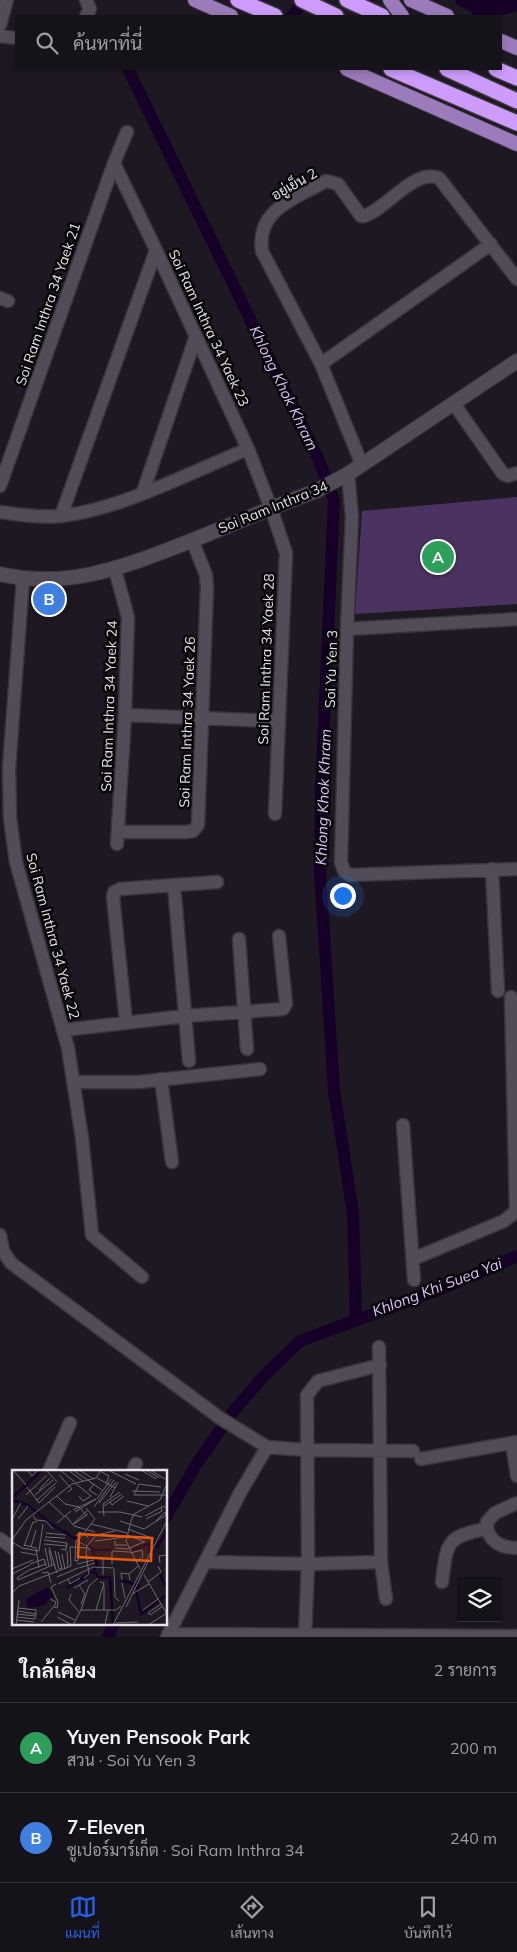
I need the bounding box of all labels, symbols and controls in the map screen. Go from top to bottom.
search box [15,15,502,70]
icon: search [33,29,61,57]
text: ค้นหาที่นี่ [73,31,142,55]
street label: อยู่เย็น 2 [268,164,320,205]
street label: Soi Ram Inthra 34 Yaek 21 [12,220,84,388]
street label: Soi Ram Inthra 34 Yaek 23 [165,247,253,409]
water label: Khlong Khok Khram [246,322,322,454]
street label: Soi Ram Inthra 34 [216,477,331,537]
pin: A [422,538,454,576]
street label: Soi Ram Inthra 34 Yaek 28 [254,573,278,745]
pin: B [33,580,65,618]
street label: Soi Ram Inthra 34 Yaek 24 [97,620,121,792]
street label: Soi Yu Yen 3 [321,630,341,708]
street label: Soi Ram Inthra 34 Yaek 26 [175,636,199,808]
water label: Khlong Khok Khram [311,728,335,866]
street label: Soi Ram Inthra 34 Yaek 22 [22,851,84,1021]
your location [330,883,356,909]
water label: Khlong Khi Suea Yai [369,1253,505,1321]
inset map [12,1470,168,1624]
map controls [457,1577,502,1622]
button: layers [457,1577,502,1622]
text: ใกล้เคียง [20,1657,96,1683]
text: 2 รายการ [434,1660,497,1680]
text: Yuyen Pensook Park [67,1725,250,1749]
text: A [30,1738,42,1758]
text: 200 m [450,1738,497,1758]
text: สวน · Soi Yu Yen 3 [67,1750,196,1770]
text: 7-Eleven [67,1815,145,1839]
text: B [30,1828,42,1848]
text: 240 m [450,1828,497,1848]
text: ซูเปอร์มาร์เก็ต · Soi Ram Inthra 34 [67,1840,304,1860]
tab: แผนที่ [65,1893,100,1942]
tab: เส้นทาง [230,1893,274,1942]
tab: บันทึกไว้ [404,1893,452,1942]

